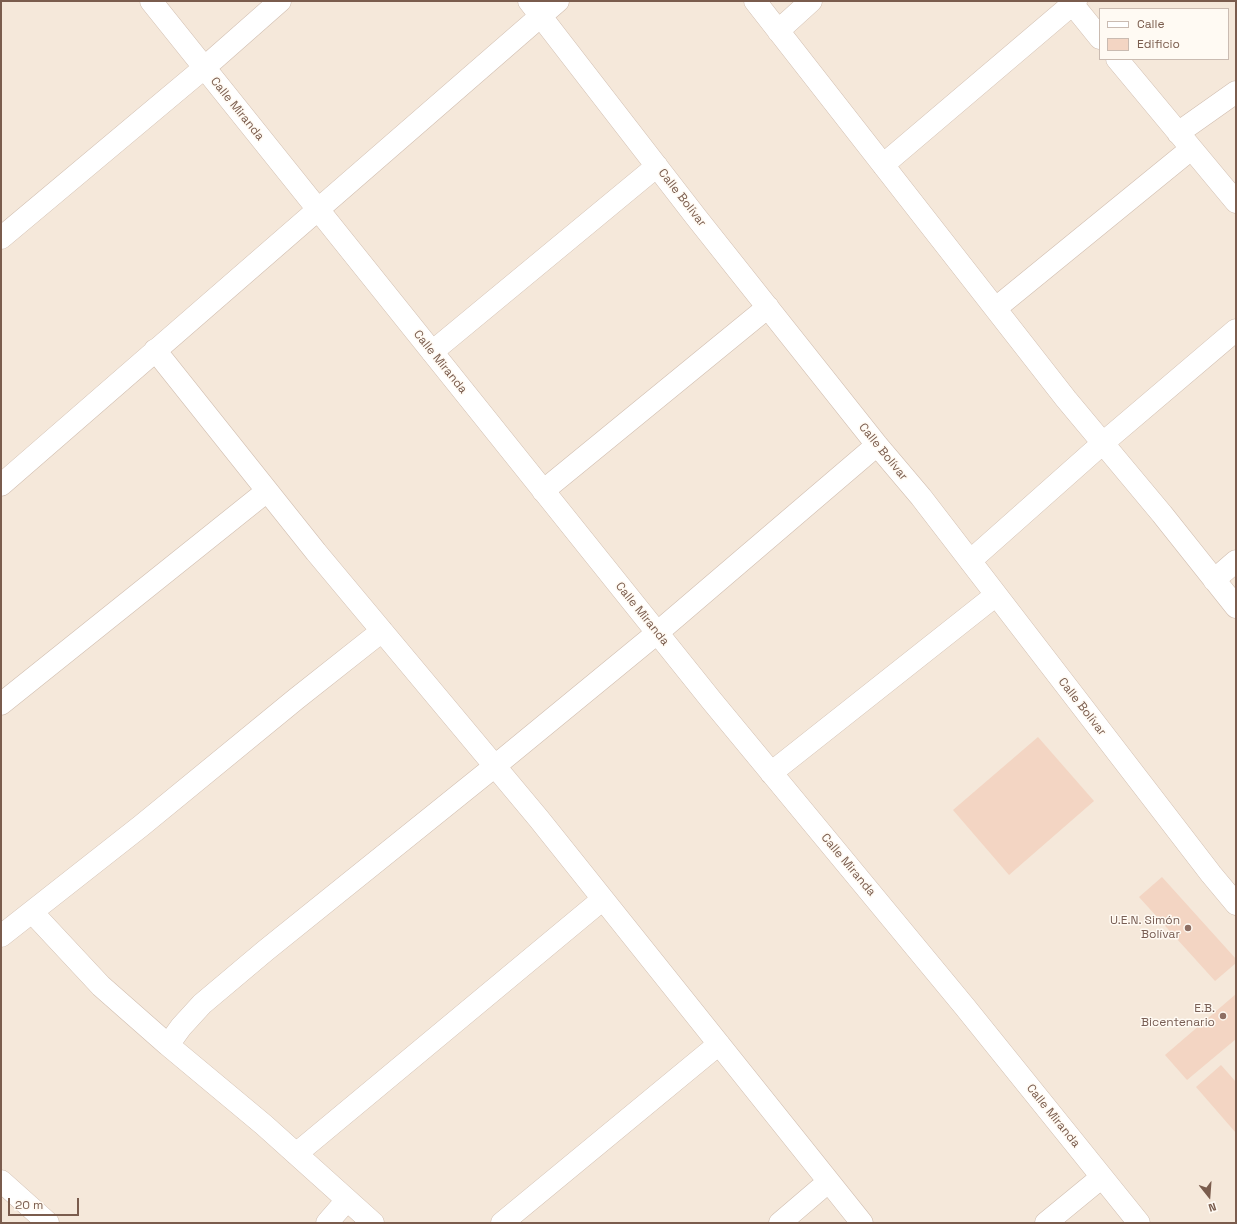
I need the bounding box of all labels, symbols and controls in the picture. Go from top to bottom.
legend [1099,8,1229,60]
text: Calle [1137,16,1165,32]
text: Edificio [1137,36,1180,52]
street label: Calle Miranda [207,74,267,144]
street label: Calle Bolívar [655,166,709,230]
street label: Calle Miranda [410,327,470,397]
street label: Calle Bolívar [856,420,910,484]
street label: Calle Miranda [612,579,672,649]
street label: Calle Bolívar [1055,675,1109,739]
street label: Calle Miranda [818,831,878,899]
place label: U.E.N. Simón Bolívar [1110,914,1180,942]
marker: U.E.N. Simón Bolívar [1183,923,1193,933]
place label: E.B. Bicentenario [1141,1002,1215,1030]
marker: E.B. Bicentenario [1218,1011,1228,1021]
street label: Calle Miranda [1023,1081,1083,1151]
north arrow [1189,1176,1229,1216]
scale bar [10,1190,81,1216]
text: 20 m [15,1197,43,1213]
text: N [1207,1200,1218,1215]

